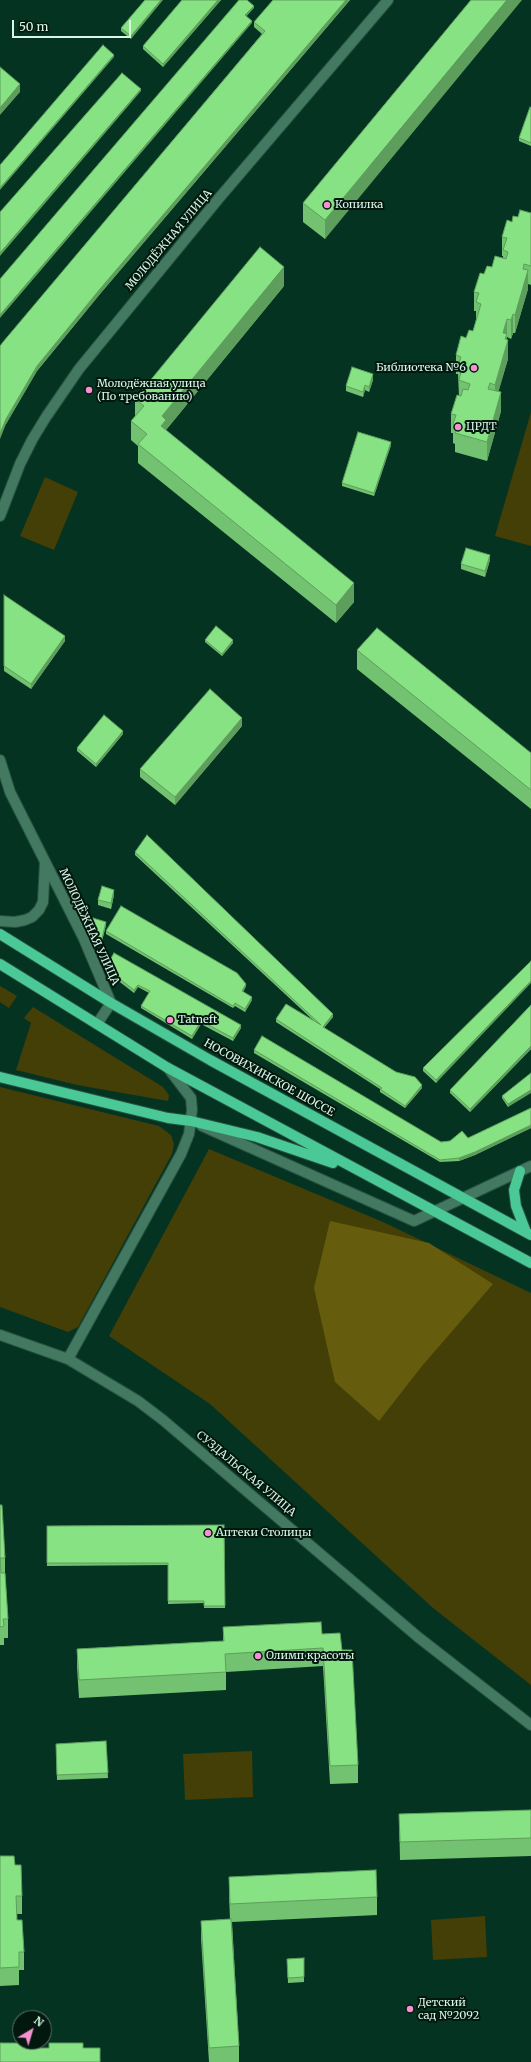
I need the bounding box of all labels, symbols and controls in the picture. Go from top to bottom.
scale bar [14,12,133,38]
text: 50 m [19,19,48,34]
street label: МОЛОДЁЖНАЯ УЛИЦА [123,187,215,293]
place label: Копилка [335,198,383,212]
marker: Копилка [322,200,332,210]
place label: Библиотека №6 [376,361,466,375]
marker: Библиотека №6 [469,363,479,373]
place label: Молодёжная улица (По требованию) [97,377,206,403]
marker: Молодёжная улица (По требованию) [84,385,94,395]
place label: ЦРДТ [466,420,497,434]
marker: ЦРДТ [453,422,463,432]
street label: МОЛОДЁЖНАЯ УЛИЦА [56,866,122,988]
place label: Tatneft [178,1013,217,1027]
marker: Tatneft [165,1015,175,1025]
street label: НОСОВИХИНСКОЕ ШОССЕ [201,1037,337,1119]
street label: СУЗДАЛЬСКАЯ УЛИЦА [194,1429,298,1519]
place label: Аптеки Столицы [216,1526,311,1540]
marker: Аптеки Столицы [203,1528,213,1538]
place label: Олимп красоты [266,1649,355,1663]
marker: Олимп красоты [253,1651,263,1661]
place label: Детский сад №2092 [418,1996,479,2022]
marker: Детский сад №2092 [405,2004,415,2014]
north arrow [12,2010,52,2050]
text: N [31,2013,47,2030]

